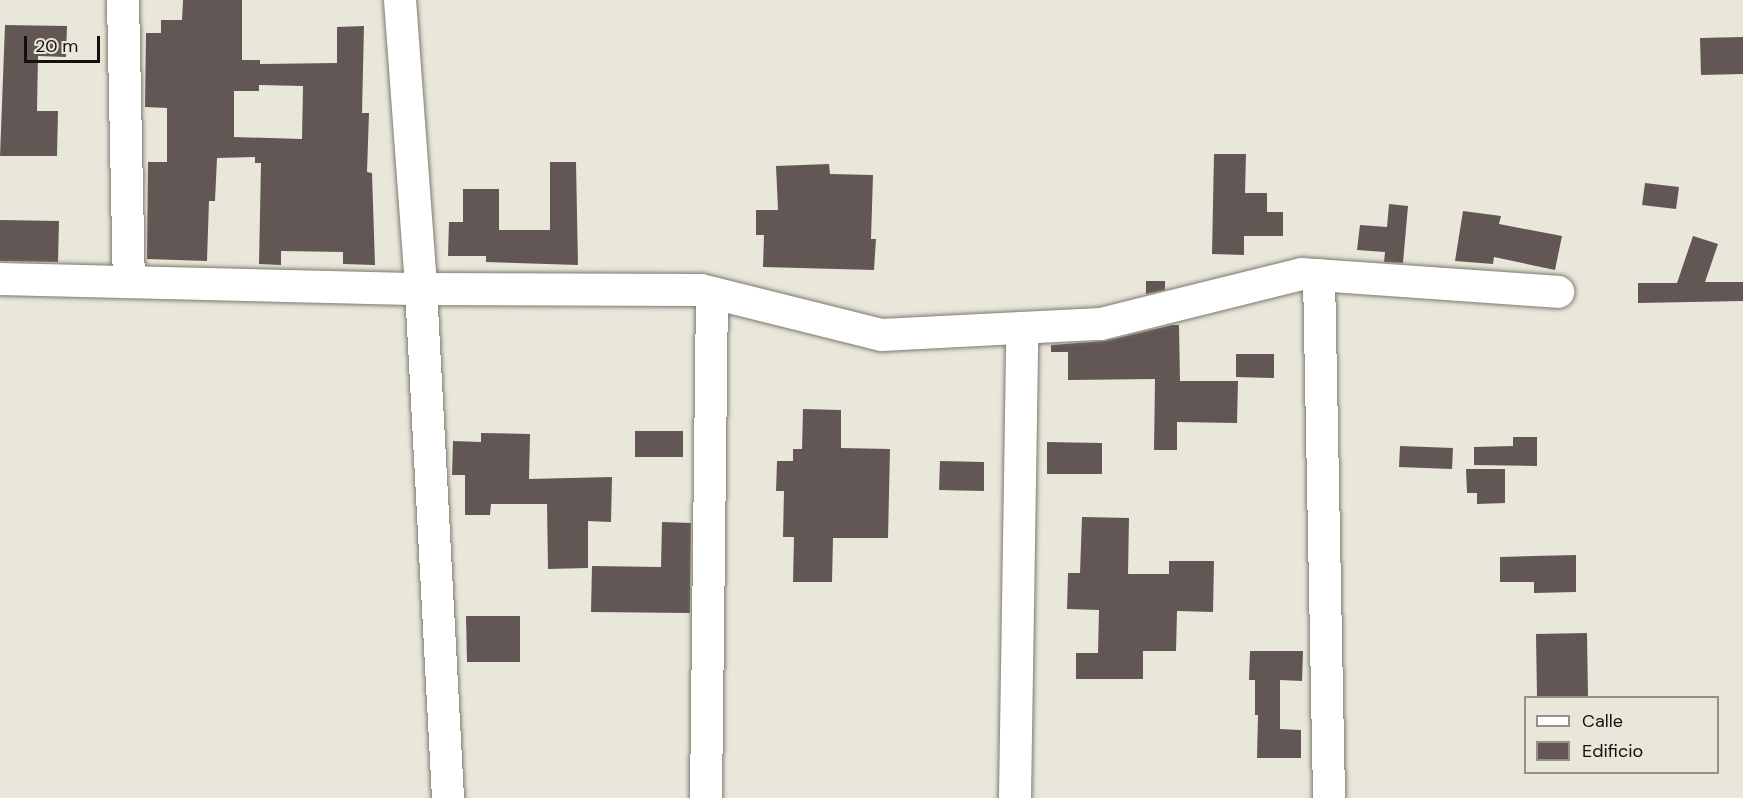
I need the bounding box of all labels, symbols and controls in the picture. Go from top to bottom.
scale bar [27,24,104,62]
text: 20 m [35,34,78,58]
legend [1524,696,1719,774]
text: Calle [1582,709,1623,733]
text: Edificio [1582,739,1643,763]

